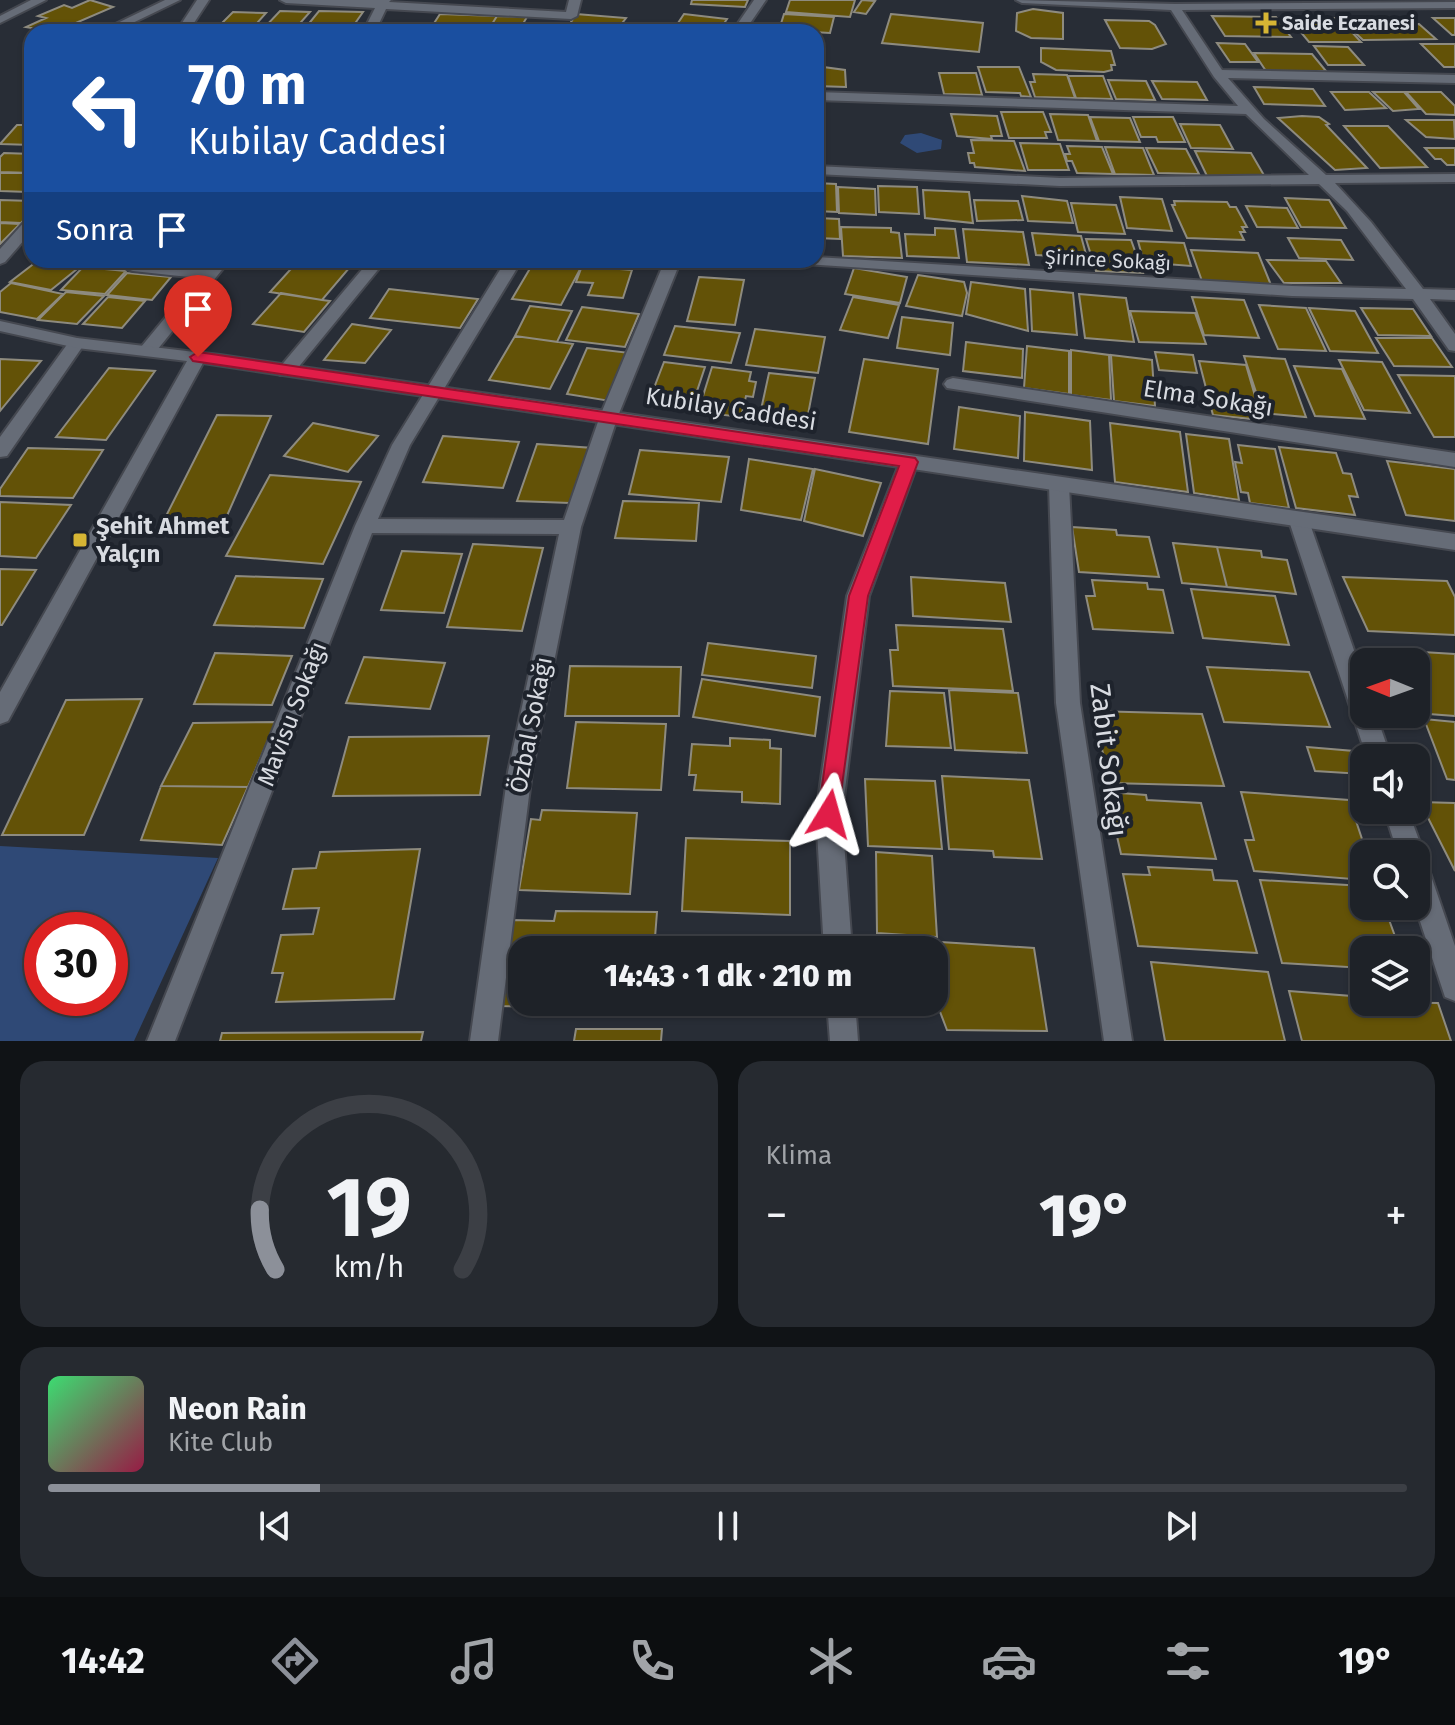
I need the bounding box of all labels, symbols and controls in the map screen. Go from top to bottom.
place label: Saide Eczanesi [1282,11,1415,35]
marker: Saide Eczanesi [1257,14,1275,32]
text: 70 m [188,52,307,119]
icon: left [56,56,160,160]
text: Kubilay Caddesi [188,120,447,164]
icon: arrive [150,208,194,252]
text: Sonra [56,212,134,248]
street label: Şirince Sokağı [1044,245,1172,276]
pin [164,275,232,357]
icon: arrive [176,287,220,331]
street label: Elma Sokağı [1141,374,1275,422]
street label: Kubilay Caddesi [644,382,818,436]
place label: Şehit Ahmet Yalçın [95,512,230,569]
marker: Şehit Ahmet Yalçın [71,531,89,549]
street label: Mavisu Sokağı [252,638,332,790]
north arrow [1350,648,1430,728]
map controls [1350,648,1430,1016]
street label: Özbal Sokağı [504,655,558,795]
street label: Zabit Sokağı [1083,681,1135,839]
button: sound [1350,744,1430,824]
position arrow [787,772,871,856]
button: search [1350,840,1430,920]
speed limit sign: 30 [24,912,128,1016]
button: layers [1350,936,1430,1016]
text: 14:43 · 1 dk · 210 m [604,958,852,994]
text: Klima [766,1140,832,1171]
text: 19 [326,1158,411,1258]
text: 19° [1039,1180,1133,1252]
text: − [766,1189,788,1242]
text: + [1385,1189,1407,1242]
text: km/h [333,1250,404,1285]
text: Neon Rain [168,1391,307,1427]
text: Kite Club [168,1427,273,1458]
icon: previous [253,1504,297,1548]
icon: pause [706,1504,750,1548]
icon: next [1159,1504,1203,1548]
icon: directions [267,1633,323,1689]
icon: music [446,1633,502,1689]
icon: phone [624,1633,680,1689]
icon: climate [803,1633,859,1689]
icon: car [981,1633,1037,1689]
icon: filters [1160,1633,1216,1689]
text: 14:42 [61,1639,145,1683]
text: 19° [1338,1639,1394,1683]

